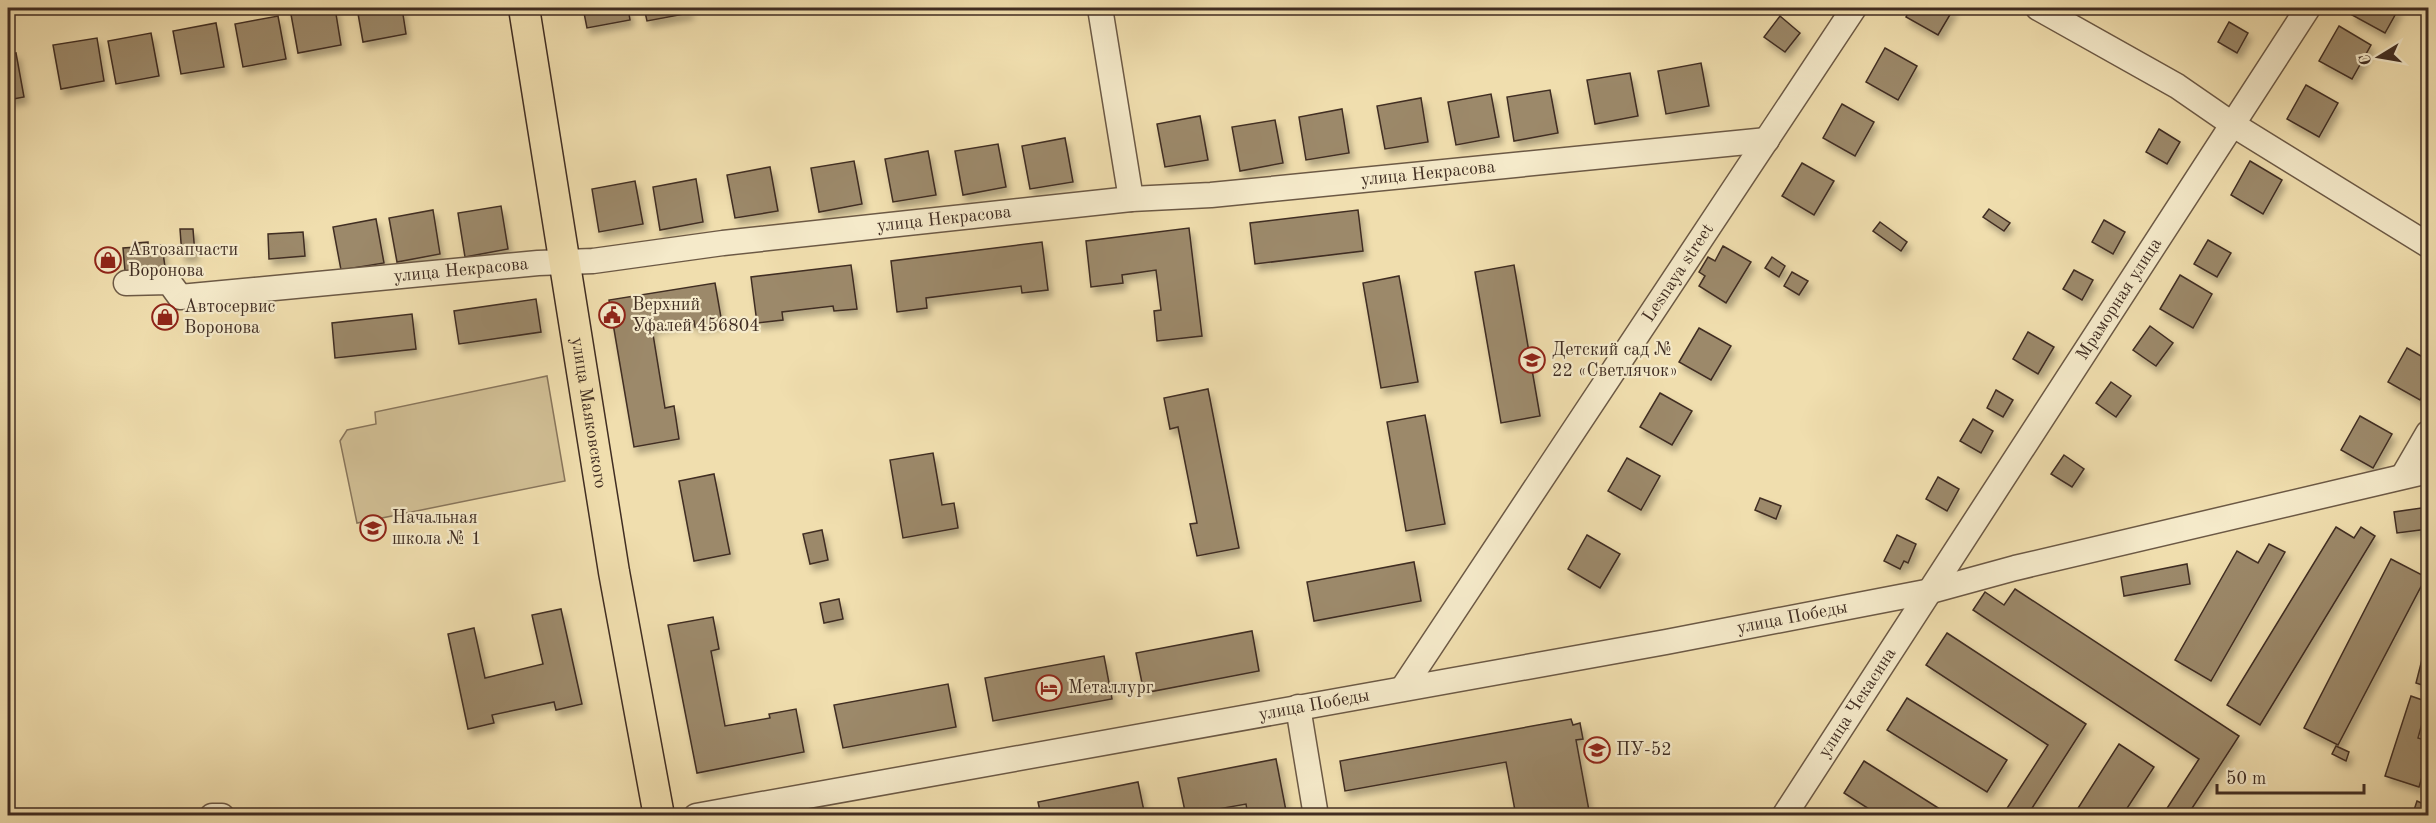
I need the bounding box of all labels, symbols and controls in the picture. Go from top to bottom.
north arrow [2349,27,2409,87]
text: С [2357,53,2375,66]
street label: улица Некрасова [1360,158,1496,189]
street label: улица Некрасова [876,203,1013,235]
street label: Lesnaya street [1639,221,1717,325]
street label: Мраморная улица [2073,235,2165,363]
place label: Автозапчасти Воронова [128,241,238,280]
shop icon: Автозапчасти Воронова [93,245,123,275]
street label: улица Некрасова [393,255,529,286]
place label: Верхний Уфалей 456804 [632,296,760,336]
place label: Автосервис Воронова [184,298,276,337]
public building icon: Верхний Уфалей 456804 [597,300,627,330]
shop icon: Автосервис Воронова [150,302,180,332]
street label: улица Маяковского [568,336,610,490]
place label: Детский сад № 22 «Светлячок» [1552,341,1678,380]
school or university icon: Детский сад № 22 «Светлячок» [1517,345,1547,375]
place label: Начальная школа № 1 [392,509,481,548]
school or university icon: Начальная школа № 1 [358,513,388,543]
street label: улица Победы [1735,598,1849,637]
street label: улица Чекасина [1815,645,1900,761]
hotel icon: Металлург [1034,673,1064,703]
place label: Металлург [1068,679,1154,697]
street label: улица Победы [1257,686,1371,724]
school or university icon: ПУ-52 [1582,735,1612,765]
place label: ПУ-52 [1616,741,1672,759]
scale bar [2217,757,2364,795]
text: 50 m [2226,770,2266,788]

